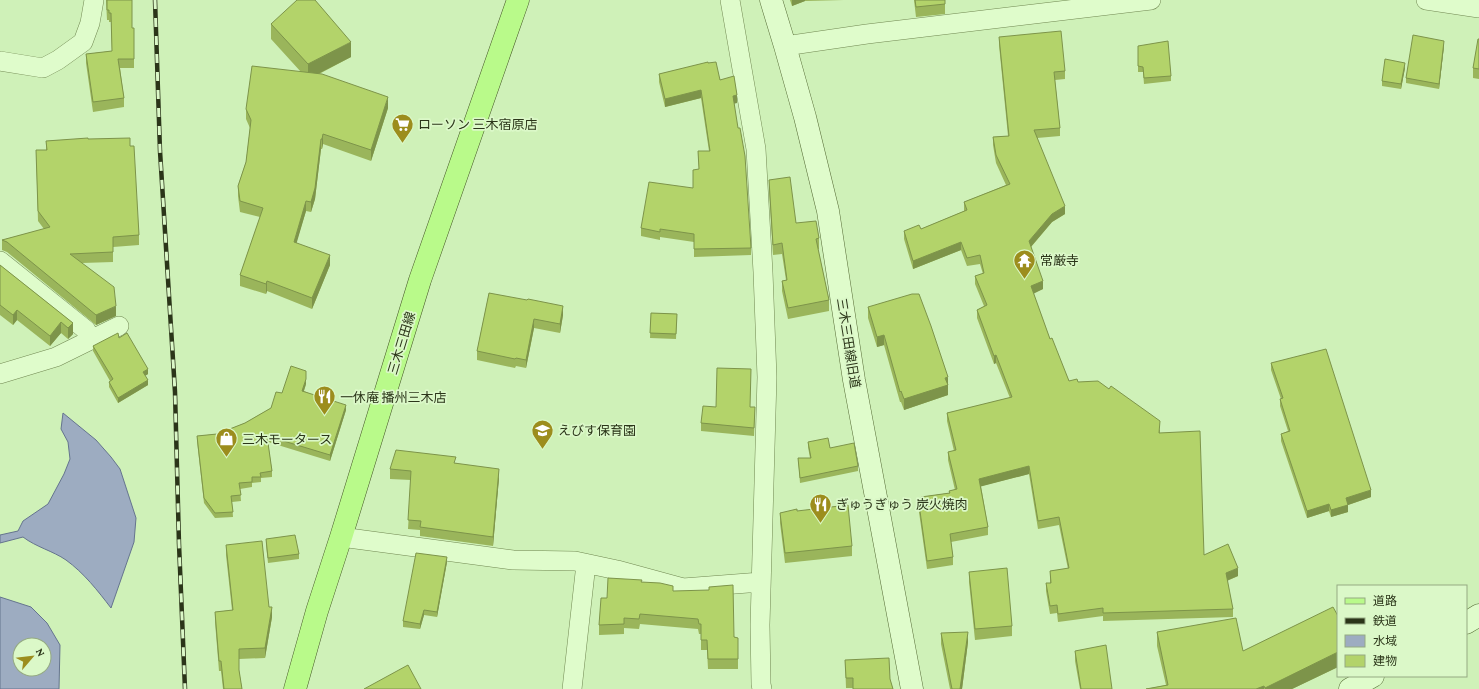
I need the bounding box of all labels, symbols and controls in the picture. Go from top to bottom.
supermarket icon: ローソン 三木宿原店 [389,111,415,144]
place label: ローソン 三木宿原店 [418,117,537,132]
temple icon: 常厳寺 [1012,247,1038,280]
place label: 常厳寺 [1040,253,1079,268]
street label: 三木三田線旧道 [834,297,863,389]
street label: 三木三田線 [385,310,418,376]
restaurant icon: 一休庵 播州三木店 [312,384,338,417]
place label: 一休庵 播州三木店 [340,390,446,405]
school or university icon: えびす保育園 [529,417,555,450]
place label: えびす保育園 [558,423,636,438]
shop icon: 三木モータース [214,426,240,459]
place label: 三木モータース [242,432,332,447]
restaurant icon: ぎゅうぎゅう 炭火焼肉 [807,491,833,524]
place label: ぎゅうぎゅう 炭火焼肉 [836,497,968,512]
legend [1337,585,1467,677]
text: 道路 [1373,594,1397,608]
text: 鉄道 [1373,614,1397,628]
text: 水域 [1373,634,1397,648]
north arrow [12,637,52,677]
text: N [34,646,48,659]
text: 建物 [1373,654,1397,668]

